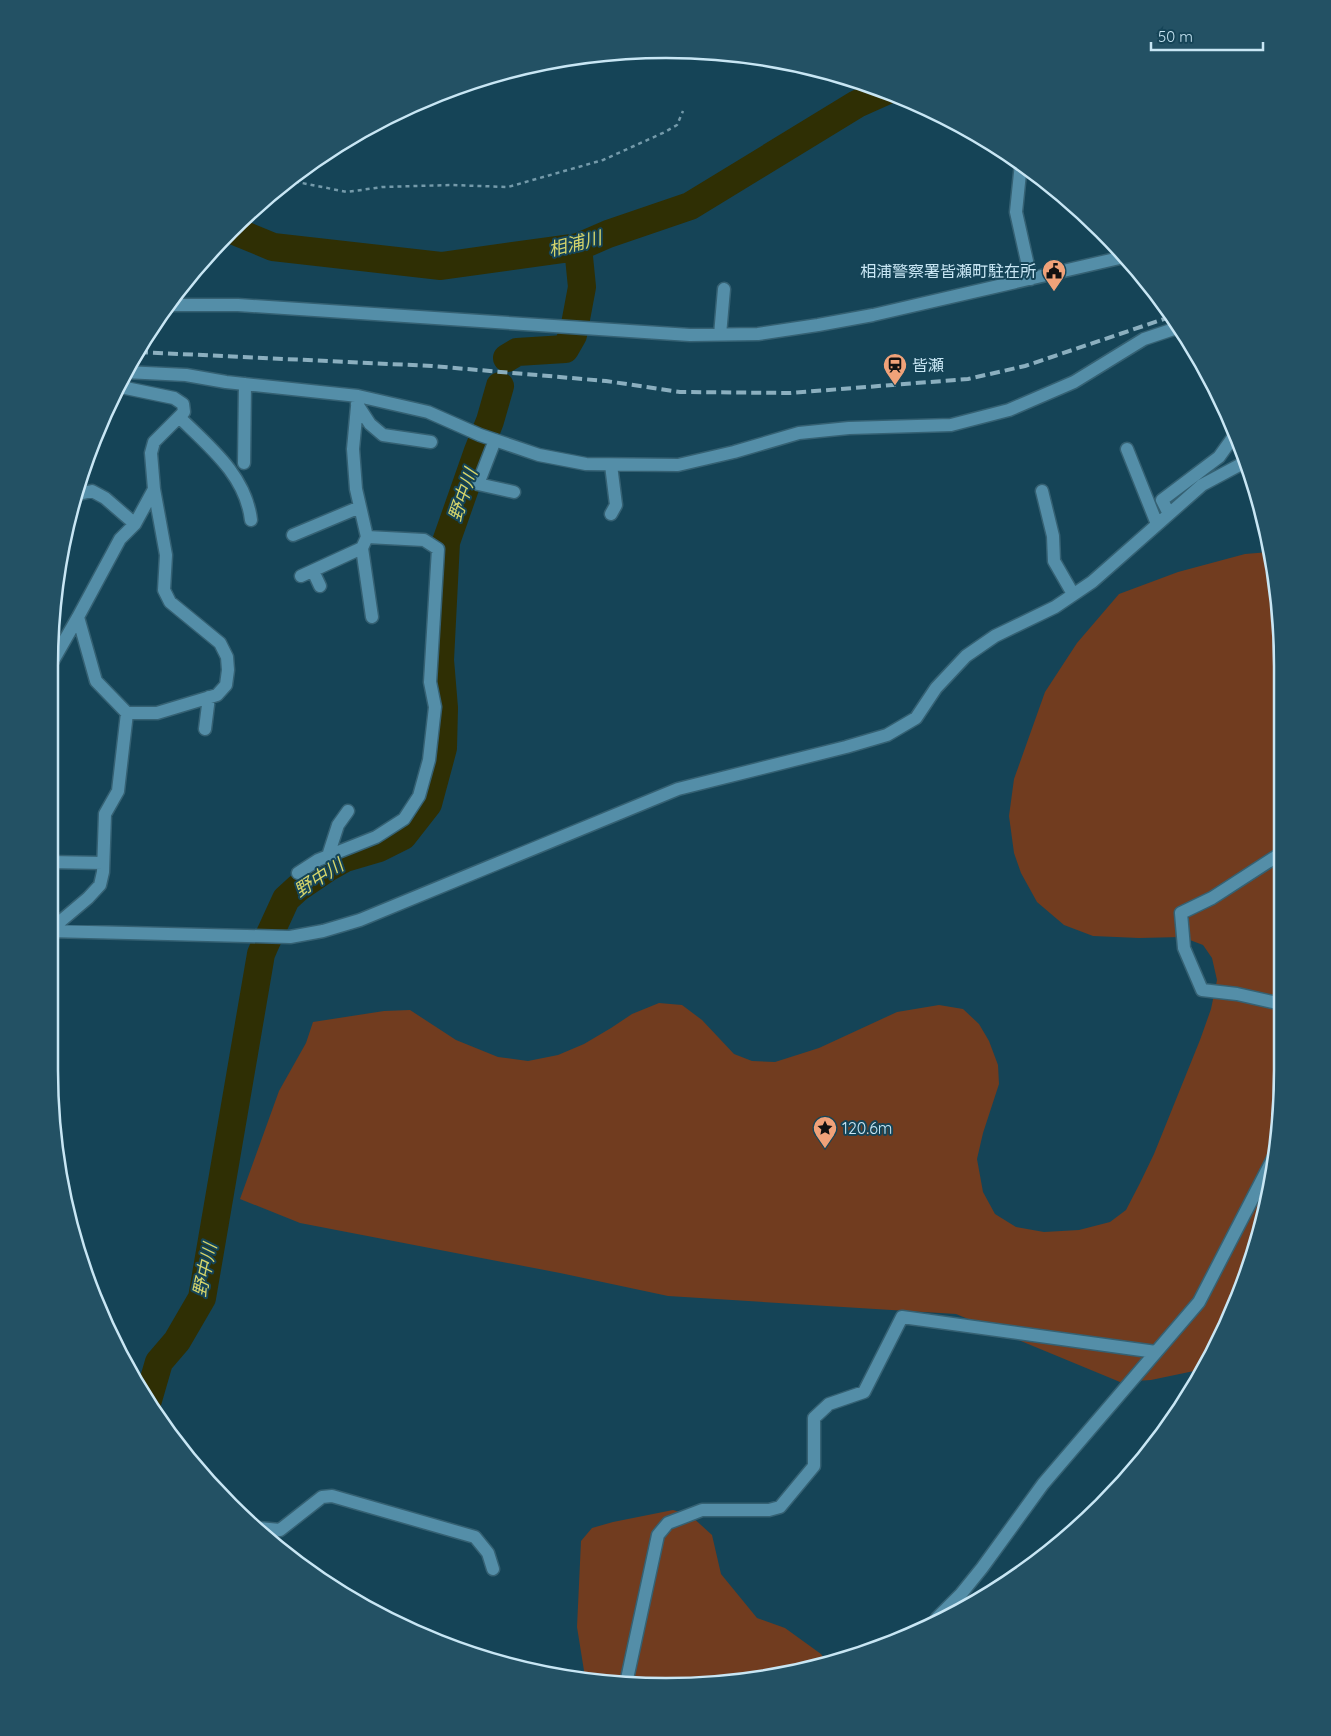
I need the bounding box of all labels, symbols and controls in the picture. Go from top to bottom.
scale bar [1151,20,1264,52]
text: 50 m [1158,27,1193,46]
water label: 相浦川 [546,225,606,261]
public building icon: 相浦警察署皆瀬町駐在所 [1041,258,1067,292]
place label: 相浦警察署皆瀬町駐在所 [860,261,1036,281]
station icon: 皆瀬 [882,352,908,386]
place label: 皆瀬 [912,355,944,375]
water label: 野中川 [443,464,483,524]
water label: 野中川 [290,852,349,902]
place icon: 120.6m [812,1115,838,1149]
place label: 120.6m [842,1118,892,1138]
water label: 野中川 [188,1239,222,1299]

